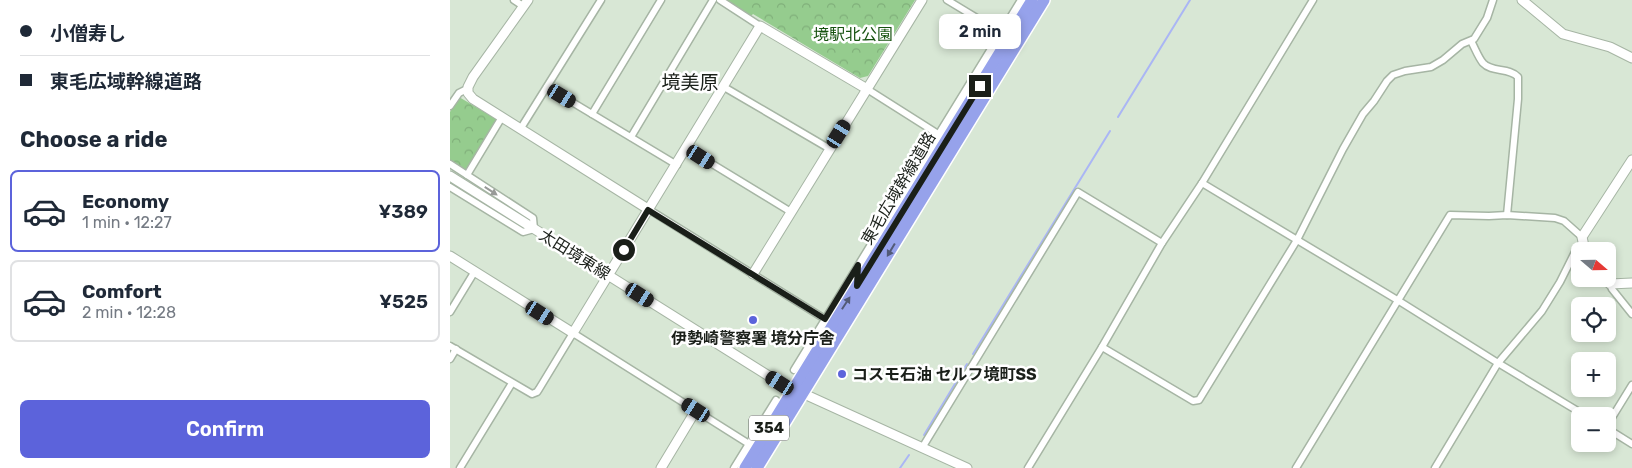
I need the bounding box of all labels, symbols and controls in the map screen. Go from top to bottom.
callout: 2 min [939,13,1021,48]
text: 小僧寿し [50,22,126,45]
text: 2 min [959,22,1001,41]
park label: 境駅北公園 [813,25,893,44]
text: 東毛広域幹線道路 [50,70,202,93]
district label: 境美原 [661,71,719,94]
route end [969,75,991,97]
car [545,82,578,110]
car [824,117,853,151]
text: Choose a ride [20,126,167,153]
street label: 東毛広域幹線道路 [857,128,940,248]
car [684,143,717,171]
one-way arrow [484,186,498,195]
icon: car [22,189,67,234]
text: Economy [82,190,169,213]
text: ¥389 [378,200,428,223]
text: 1 min · 12:27 [82,213,172,232]
street label: 太田境東線 [536,225,614,284]
route start [613,239,635,261]
north arrow [1571,242,1616,288]
map controls [1571,242,1616,452]
one-way arrow [886,244,895,257]
icon: car [22,279,67,324]
text: Comfort [82,280,162,303]
car [623,281,656,309]
text: ¥525 [379,290,428,313]
one-way arrow [842,296,851,310]
button: locate [1571,297,1616,342]
car [523,299,556,327]
text: 2 min · 12:28 [82,303,176,322]
marker: 伊勢崎警察署 境分庁舎 [747,314,759,326]
place label: 伊勢崎警察署 境分庁舎 [670,329,835,348]
button: + [1571,352,1616,397]
place label: コスモ石油 セルフ境町SS [852,365,1037,384]
marker: コスモ石油 セルフ境町SS [836,368,848,380]
car [763,369,796,397]
car [679,396,712,424]
button: Confirm [20,400,430,458]
button: − [1571,407,1616,452]
road number: 354 [749,416,789,440]

